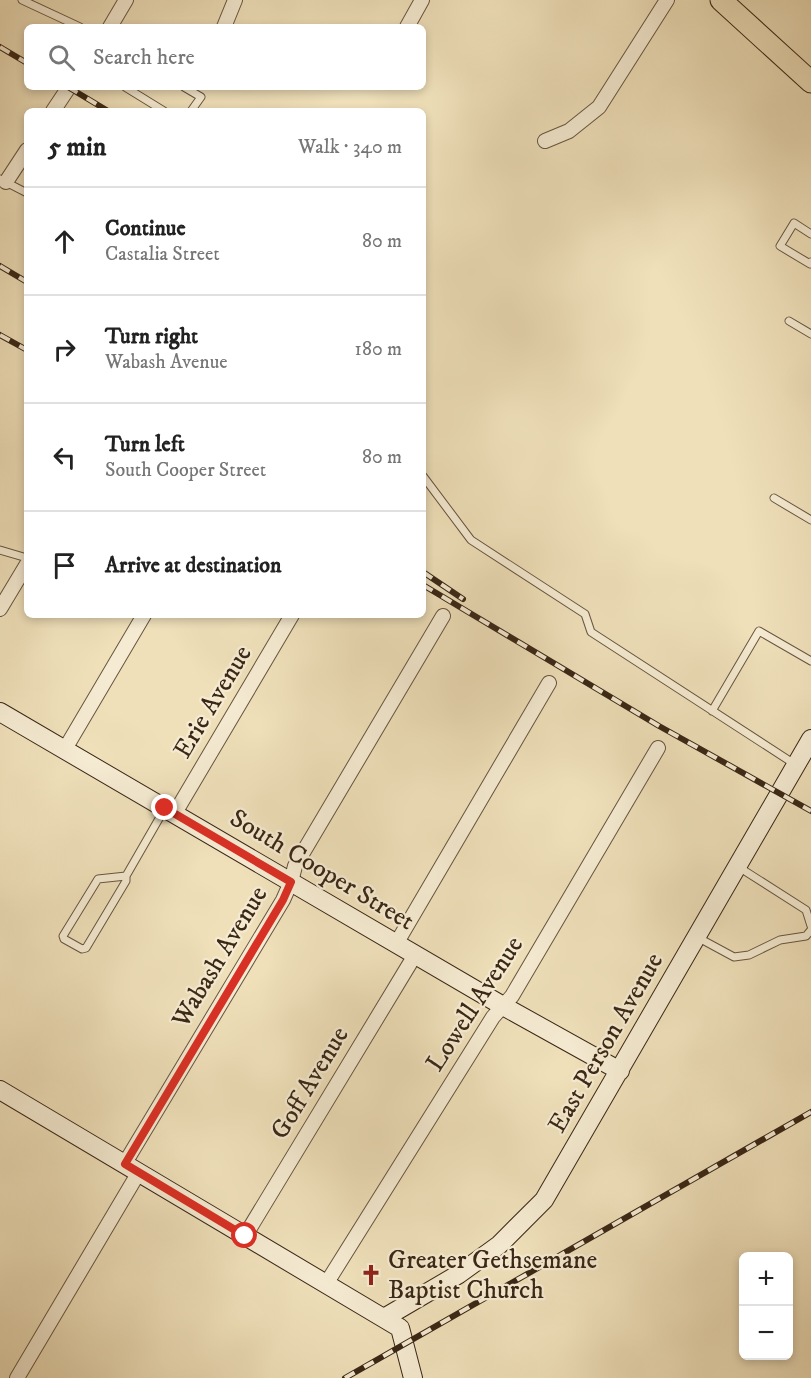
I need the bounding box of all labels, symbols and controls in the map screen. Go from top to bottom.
search box [24,24,426,90]
icon: search [45,41,78,74]
text: Search here [93,44,195,71]
text: 5 min [48,131,106,164]
text: Walk · 340 m [298,135,402,160]
text: Continue [105,215,186,242]
icon: ahead [48,225,81,258]
text: 80 m [362,229,402,254]
text: Castalia Street [105,242,220,267]
text: Turn right [105,323,198,350]
icon: right [48,333,81,366]
text: 180 m [355,337,402,362]
text: Wabash Avenue [105,350,228,375]
text: Turn left [105,431,185,458]
icon: left [48,441,81,474]
text: 80 m [362,445,402,470]
text: South Cooper Street [105,458,266,483]
icon: arrive [48,549,81,582]
text: Arrive at destination [105,552,282,579]
street label: Erie Avenue [166,639,260,765]
route end [151,794,177,820]
street label: South Cooper Street [224,802,420,938]
street label: Wabash Avenue [164,880,275,1035]
street label: Lowell Avenue [419,930,531,1078]
street label: East Person Avenue [541,947,671,1139]
street label: Goff Avenue [263,1021,357,1145]
route start [231,1222,257,1248]
place label: Greater Gethsemane Baptist Church [388,1244,597,1307]
map controls [739,1252,793,1360]
button: + [739,1252,793,1306]
church icon: Greater Gethsemane Baptist Church [359,1263,383,1287]
button: − [739,1306,793,1360]

